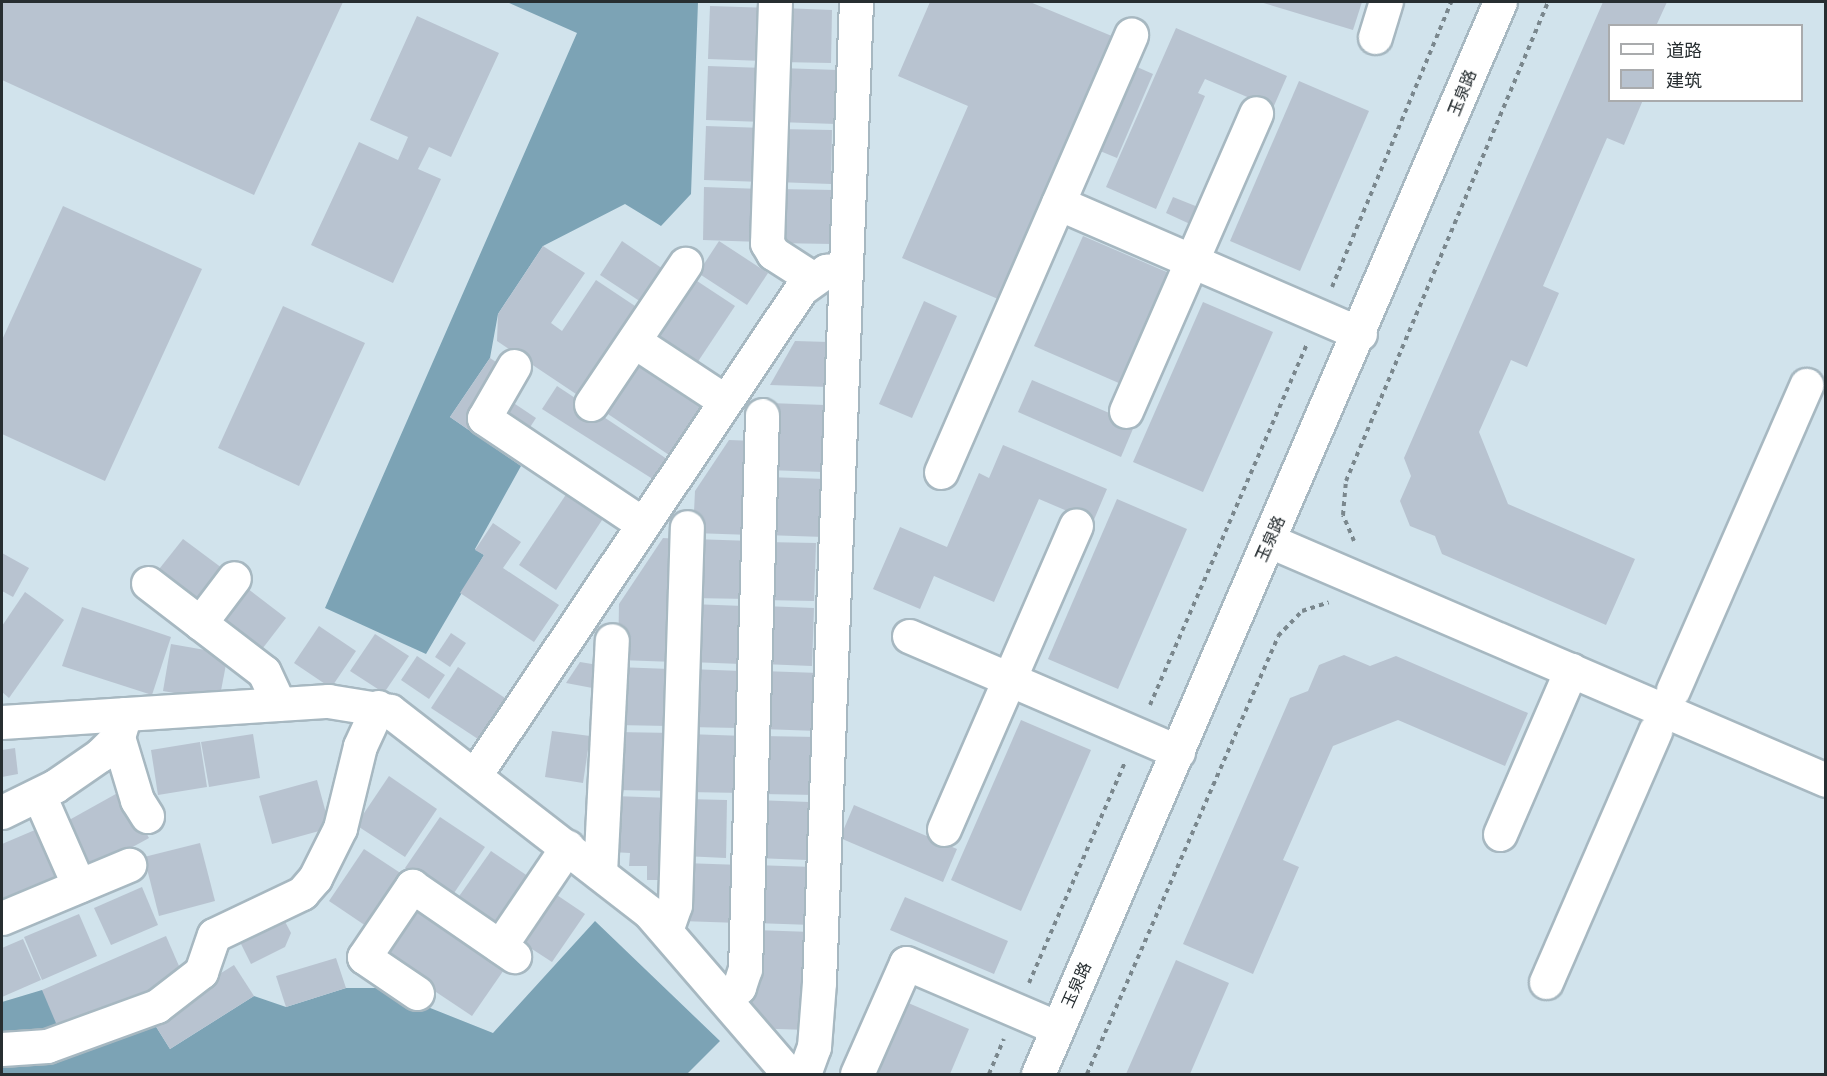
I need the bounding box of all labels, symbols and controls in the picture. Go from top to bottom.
legend [1608,24,1803,102]
text: 道路 [1666,40,1702,61]
street label: 玉泉路 [1445,67,1481,119]
text: 建筑 [1666,70,1702,91]
street label: 玉泉路 [1252,513,1290,565]
street label: 玉泉路 [1058,959,1096,1011]

